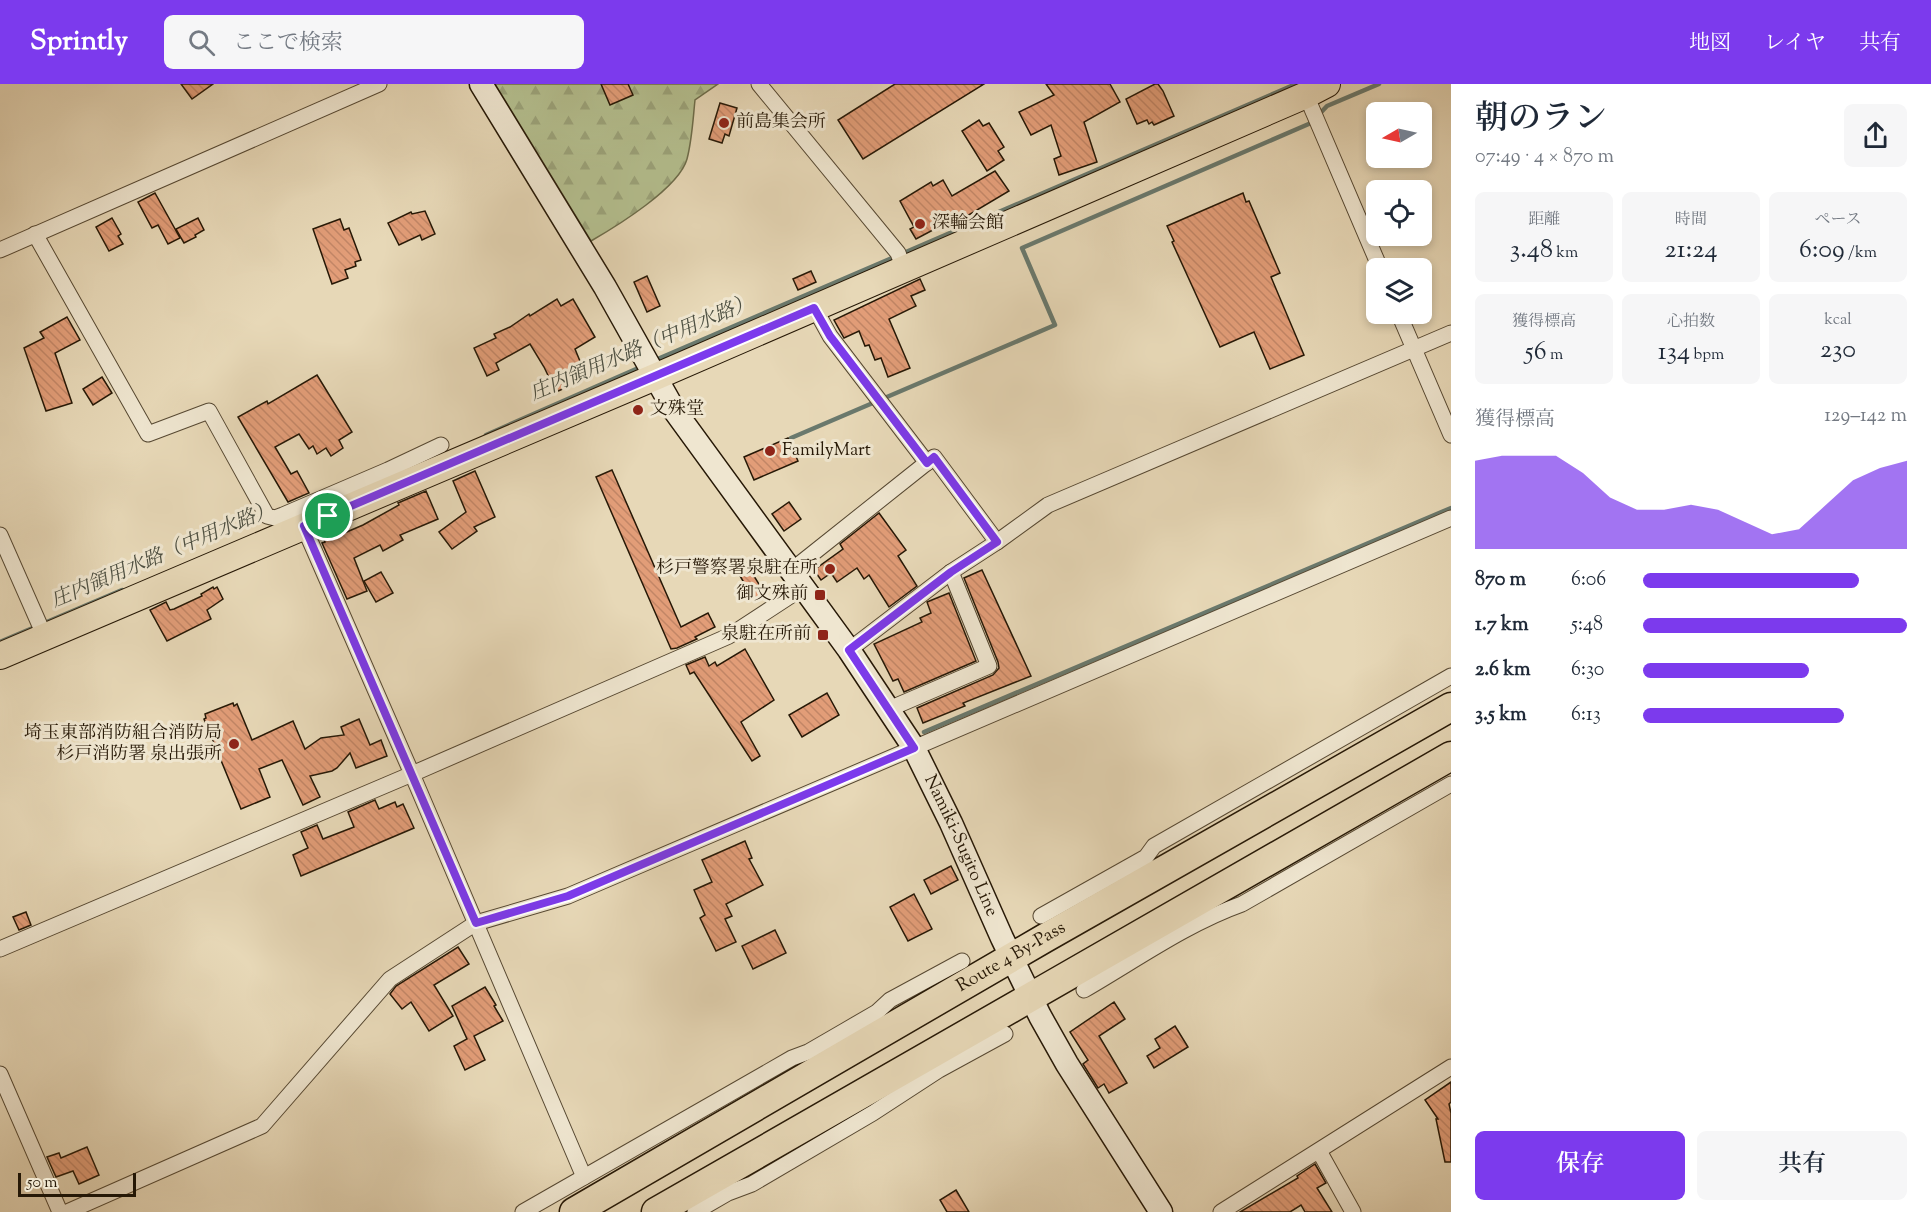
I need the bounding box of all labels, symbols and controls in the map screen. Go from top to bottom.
search box [164,15,584,69]
text: Sprintly [30,22,128,62]
icon: search [185,26,218,59]
text: ここで検索 [233,28,343,60]
text: 地図 [1689,29,1731,59]
text: レイヤ [1764,29,1826,59]
text: 共有 [1859,29,1901,59]
text: 朝のラン [1475,96,1607,144]
north arrow [1366,102,1432,168]
map controls [1366,102,1432,324]
button: share [1844,104,1907,167]
place label: 前島集会所 [736,110,826,136]
marker: 前島集会所 [717,116,731,130]
text: 07:49 · 4 × 870 m [1475,143,1614,172]
button: locate [1366,180,1432,246]
text: 距離 [1528,209,1560,232]
text: 時間 [1675,209,1707,232]
text: ペース [1814,209,1862,232]
place label: 深輪会館 [932,211,1004,237]
marker: 深輪会館 [913,217,927,231]
text: 3.48 [1510,232,1553,269]
text: 21:24 [1664,232,1718,269]
text: 6:09 [1799,232,1845,269]
text: km [1553,242,1578,265]
text: /km [1845,242,1877,265]
button: layers [1366,258,1432,324]
water label: 庄内領用水路（中用水路） [526,289,758,409]
text: kcal [1824,309,1852,332]
text: 獲得標高 [1512,311,1576,334]
text: 心拍数 [1667,311,1715,334]
text: 230 [1820,332,1856,369]
text: 56 [1525,334,1547,371]
text: 134 [1658,334,1690,371]
text: m [1547,344,1563,367]
text: bpm [1690,344,1724,367]
place label: 文殊堂 [650,397,704,423]
text: 129–142 m [1824,402,1907,431]
marker: 文殊堂 [631,403,645,417]
text: 獲得標高 [1475,406,1555,435]
place label: FamilyMart [782,438,871,464]
marker: FamilyMart [763,444,777,458]
pin [302,490,353,541]
water label: 庄内領用水路（中用水路） [47,496,279,616]
icon: arrive [311,499,344,532]
place label: 杉戸警察署泉駐在所 [656,556,818,582]
marker: 杉戸警察署泉駐在所 [823,562,837,576]
text: 870 m [1475,566,1526,595]
text: 6:06 [1571,566,1606,595]
place label: 御文殊前 [736,582,808,608]
marker: 御文殊前 [813,588,827,602]
text: 1.7 km [1475,611,1529,640]
text: 5:48 [1571,611,1603,640]
place label: 泉駐在所前 [721,622,811,648]
marker: 泉駐在所前 [816,628,830,642]
text: 2.6 km [1475,656,1531,685]
text: 6:30 [1571,656,1604,685]
text: 3.5 km [1475,701,1527,730]
text: 6:13 [1571,701,1601,730]
place label: 埼玉東部消防組合消防局 杉戸消防署 泉出張所 [24,721,222,768]
marker: 埼玉東部消防組合消防局 杉戸消防署 泉出張所 [227,737,241,751]
street label: Namiki-Sugito Line [916,771,1004,921]
street label: Route 4 By-Pass [952,916,1071,1000]
button: 保存 [1475,1131,1685,1200]
button: 共有 [1697,1131,1907,1200]
scale bar [18,1170,136,1198]
text: 50 m [27,1172,58,1195]

